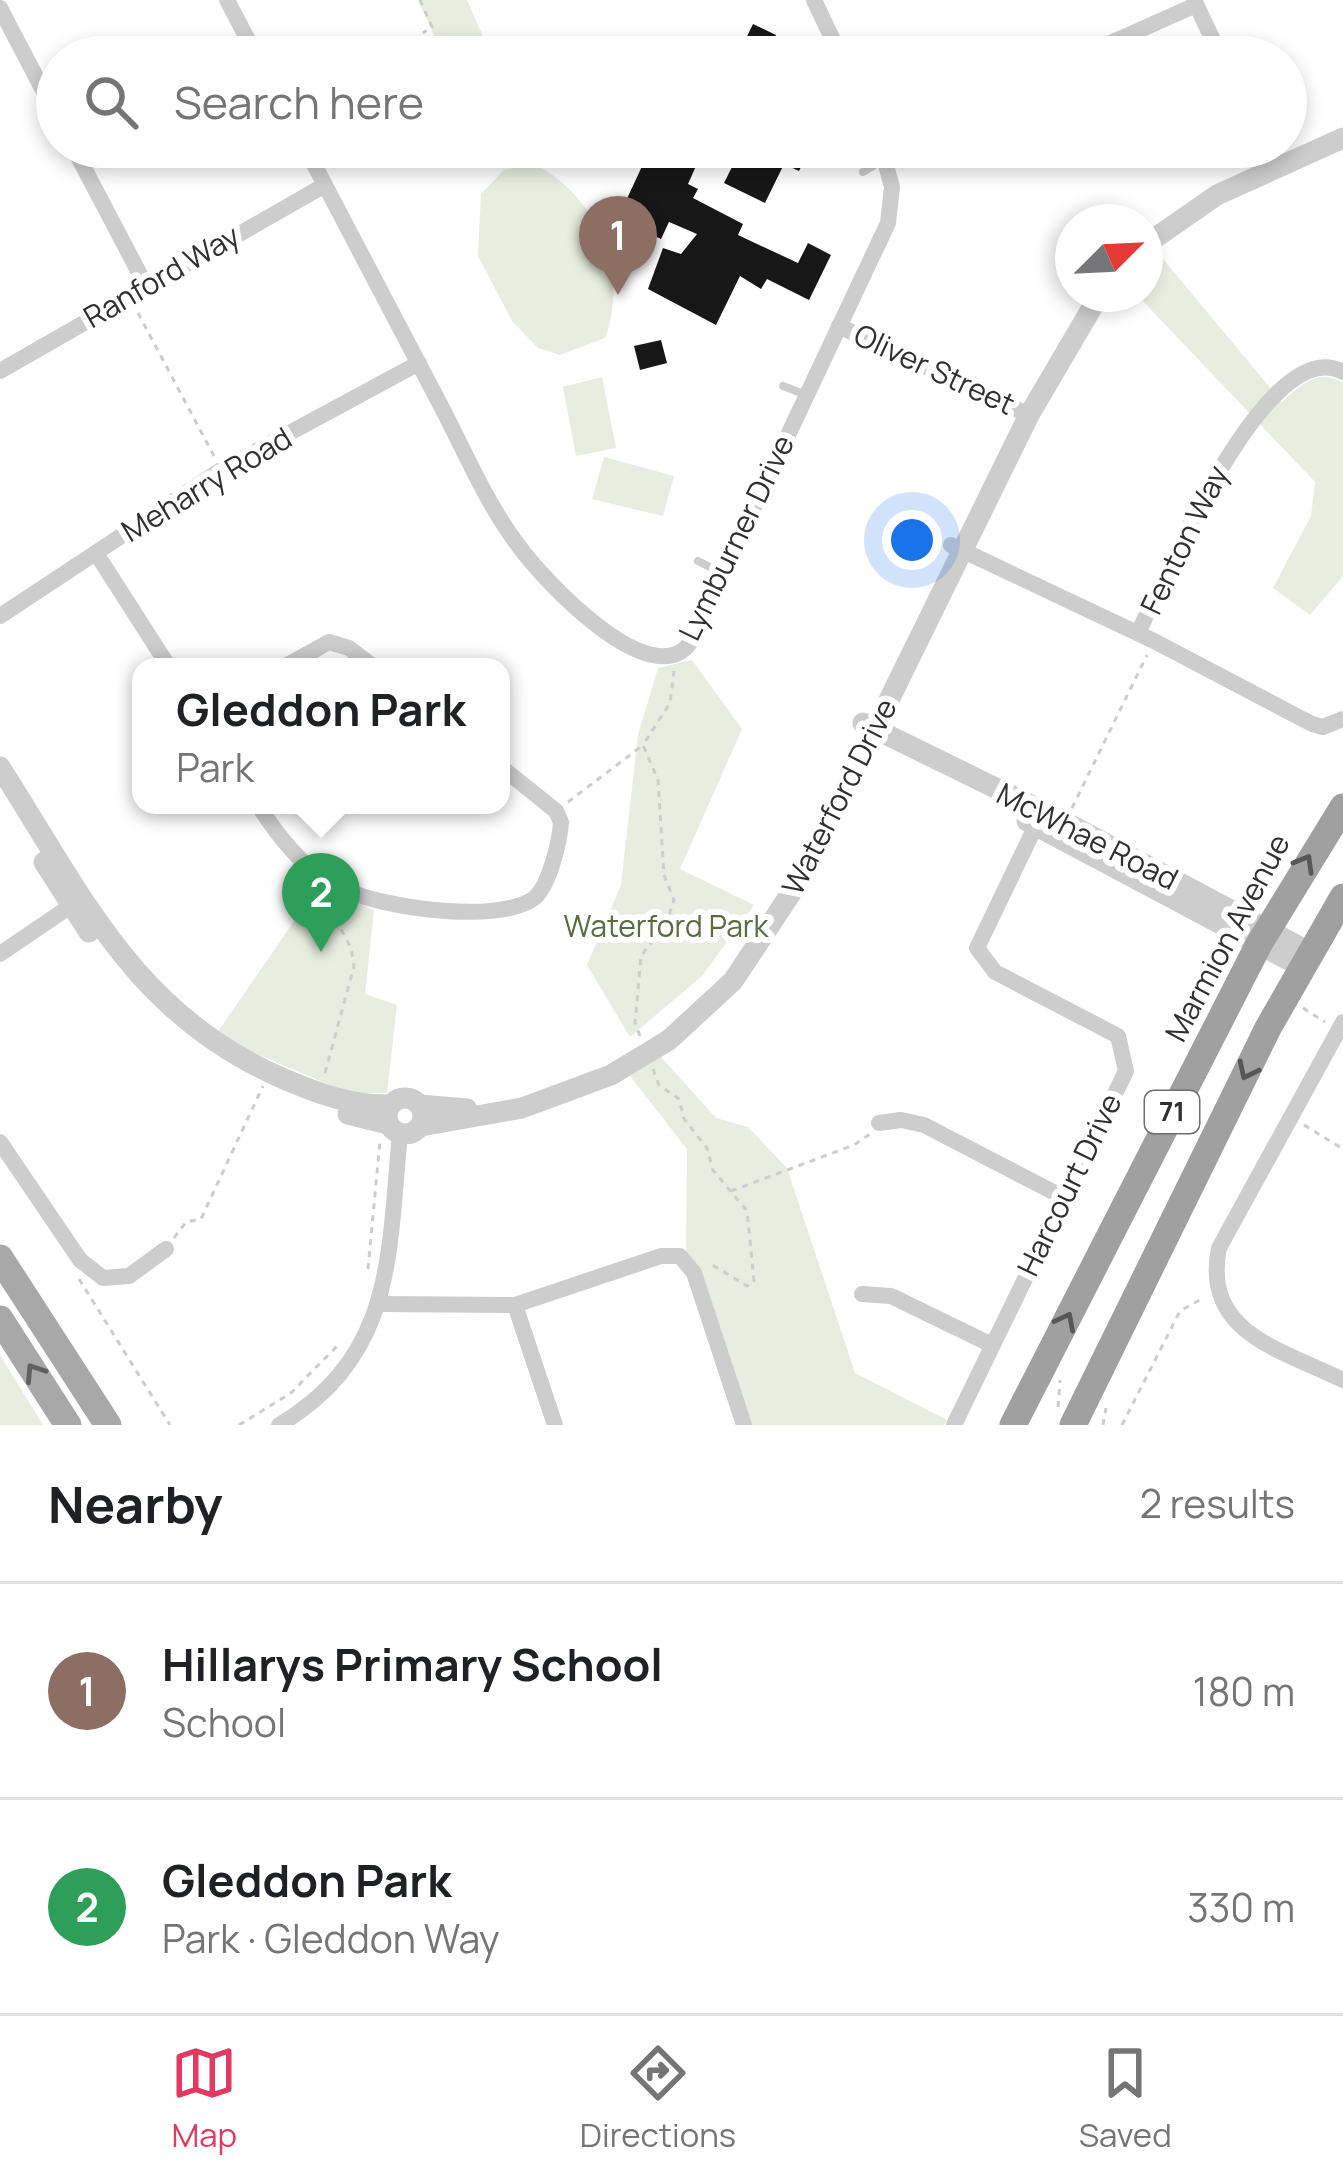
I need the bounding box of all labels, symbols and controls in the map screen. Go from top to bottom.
search box [36,36,1307,168]
icon: search [78,69,144,135]
text: Search here [174,71,424,133]
pin: 1 [579,196,657,295]
north arrow [1055,204,1163,312]
street label: Ranford Way [76,214,247,337]
street label: Oliver Street [848,314,1022,424]
street label: Meharry Road [114,417,299,551]
street label: Lymburner Drive [668,428,803,647]
street label: Fenton Way [1130,458,1237,621]
your location [882,510,942,570]
popup [132,658,510,814]
text: Gleddon Park [176,678,466,740]
street label: Waterford Drive [772,691,906,902]
text: Park [176,740,254,794]
street label: McWhae Road [990,772,1185,899]
street label: Marmion Avenue [1155,826,1299,1048]
pin: 2 [282,853,360,952]
one-way arrow [1291,855,1313,876]
park label: Waterford Park [564,905,770,946]
one-way arrow [1237,1059,1261,1080]
street label: Harcourt Drive [1007,1086,1131,1282]
road number: 71 [1145,1091,1199,1133]
one-way arrow [1051,1311,1074,1333]
one-way arrow [26,1364,48,1386]
text: Nearby [48,1469,223,1538]
text: 2 results [1140,1476,1295,1530]
text: Hillarys Primary School [162,1633,663,1695]
text: 1 [78,1664,96,1718]
text: 180 m [1192,1664,1295,1718]
text: School [162,1695,286,1749]
text: Gleddon Park [162,1849,451,1911]
text: 2 [75,1880,99,1934]
text: 330 m [1187,1880,1295,1934]
text: Park · Gleddon Way [162,1911,500,1965]
tab: Map [171,2040,237,2157]
tab: Directions [580,2040,736,2157]
tab: Saved [1079,2040,1172,2157]

